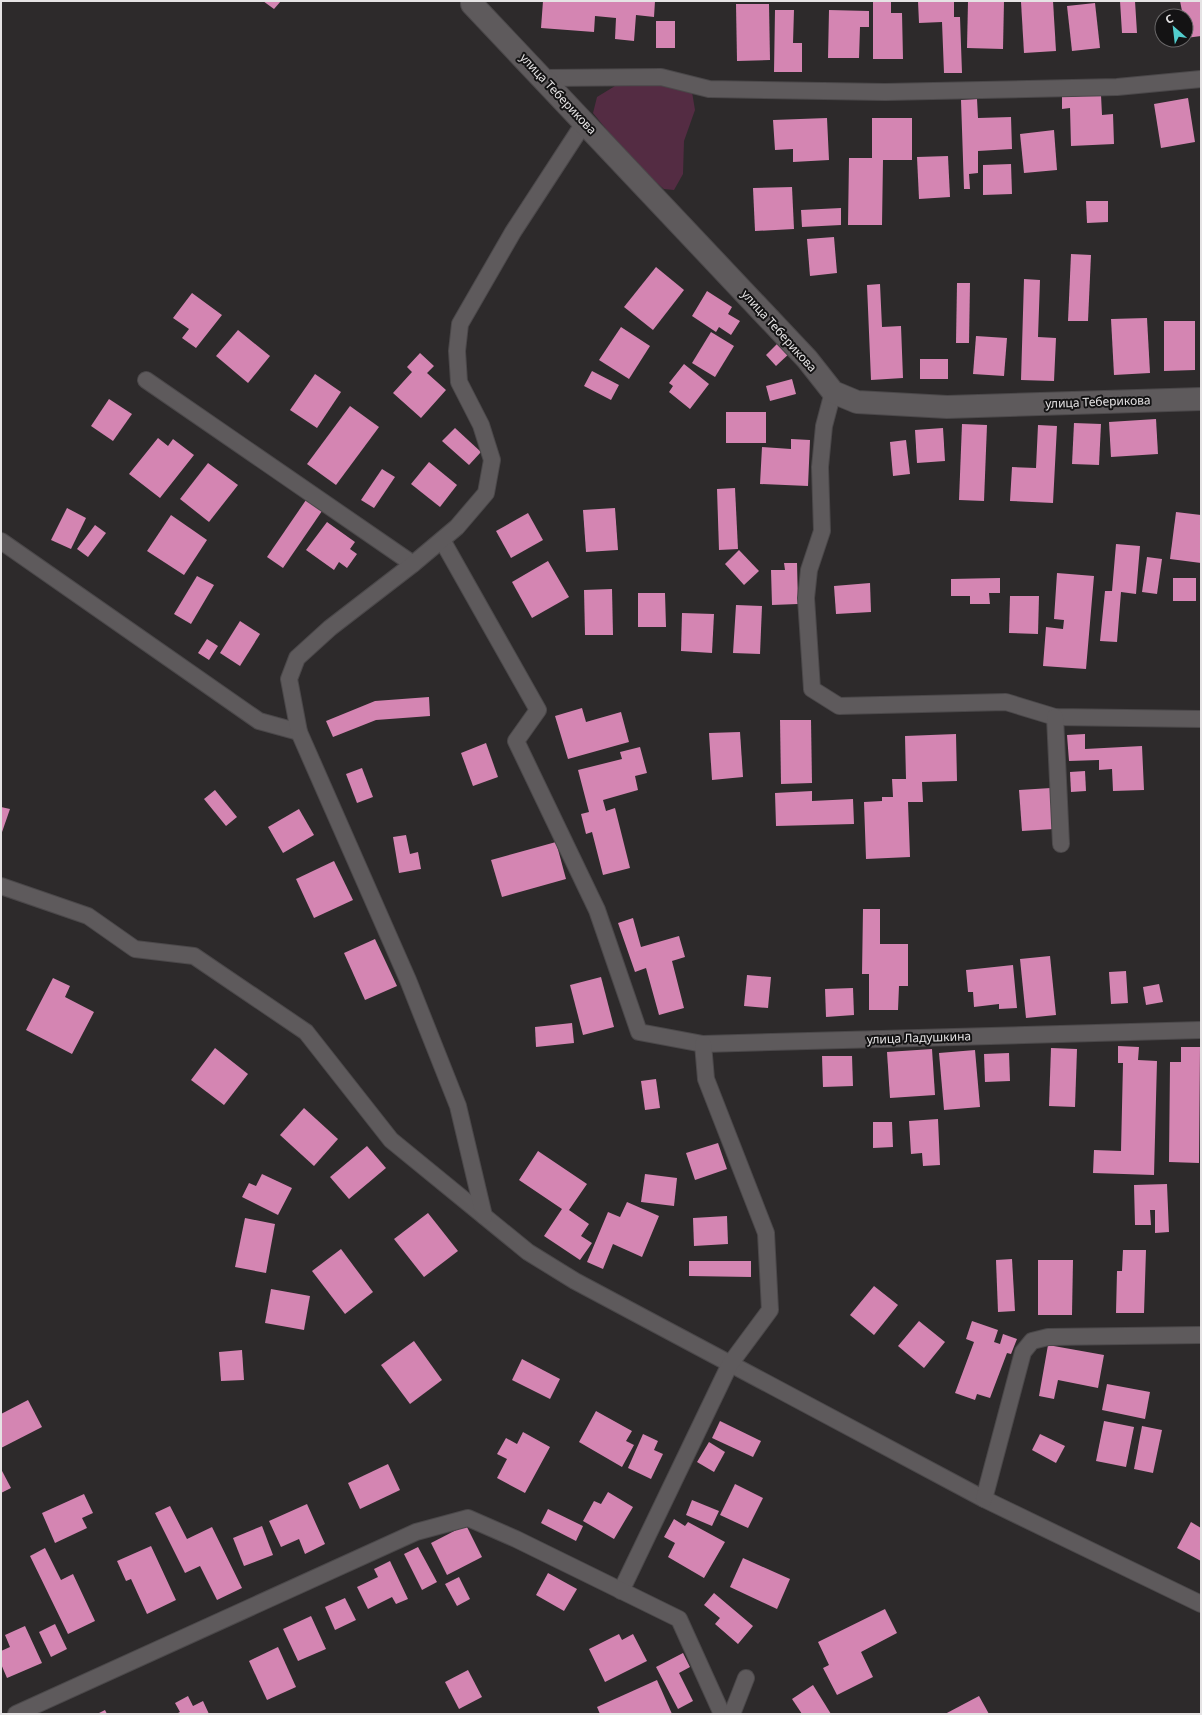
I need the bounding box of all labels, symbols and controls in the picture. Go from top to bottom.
north arrow [1154,8,1194,48]
text: С [1162,10,1176,27]
street label: улица Теберикова [516,49,600,138]
street label: улица Теберикова [738,286,821,375]
street label: улица Теберикова [1045,391,1151,412]
street label: улица Ладушкина [867,1027,971,1048]

